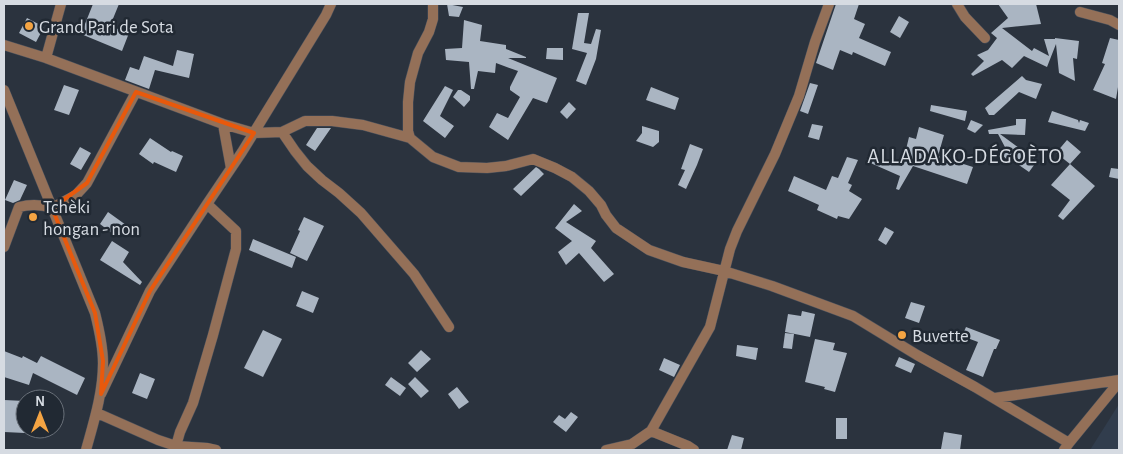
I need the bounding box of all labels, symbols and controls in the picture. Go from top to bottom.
place label: Grand Pari de Sota [39,18,174,37]
marker: Grand Pari de Sota [23,20,35,32]
district label: ALLADAKO-DÉGOÈTO [867,144,1063,167]
place label: Tchèki hongan - non [43,198,140,239]
marker: Tchèki hongan - non [27,211,39,223]
place label: Buvette [912,327,969,346]
marker: Buvette [896,329,908,341]
north arrow [15,389,65,439]
text: N [35,395,45,409]

